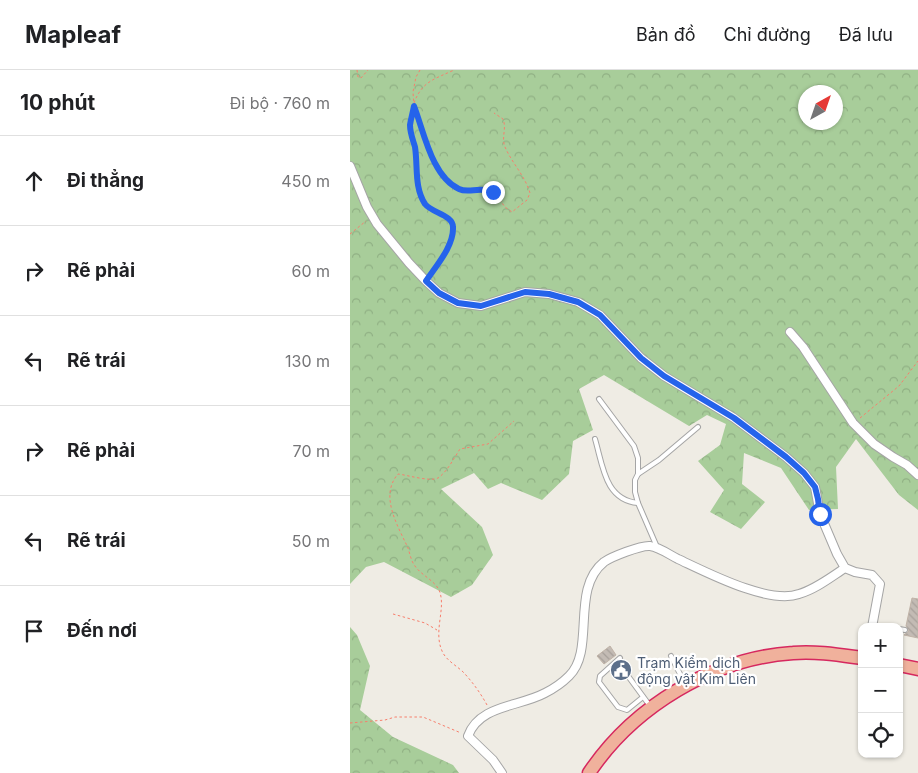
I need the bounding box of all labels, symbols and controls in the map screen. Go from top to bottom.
text: Mapleaf [25,20,121,49]
text: Bản đồ [636,24,695,45]
text: Chỉ đường [723,24,811,45]
text: Đã lưu [839,24,893,45]
north arrow [798,85,843,130]
text: 10 phút [20,90,95,115]
text: Đi bộ · 760 m [230,93,330,113]
icon: ahead [20,167,48,195]
text: Đi thẳng [67,169,144,192]
text: 450 m [281,171,330,191]
route end [482,181,505,204]
icon: right [20,257,48,285]
text: Rẽ phải [67,259,135,282]
text: 60 m [291,261,330,281]
icon: left [20,347,48,375]
text: Rẽ trái [67,349,126,372]
text: 130 m [285,351,330,371]
icon: right [20,437,48,465]
text: Rẽ phải [67,439,135,462]
text: 70 m [293,441,330,461]
route start [809,503,832,526]
icon: left [20,527,48,555]
text: Rẽ trái [67,529,126,552]
text: 50 m [292,531,330,551]
icon: arrive [20,617,48,645]
text: Đến nơi [67,619,137,642]
map controls [858,623,903,758]
button: + [858,623,903,668]
place label: Trạm Kiểm dịch động vật Kim Liên [637,654,756,687]
public building icon: Trạm Kiểm dịch động vật Kim Liên [609,658,633,682]
button: − [858,668,903,713]
button: locate [858,713,903,758]

